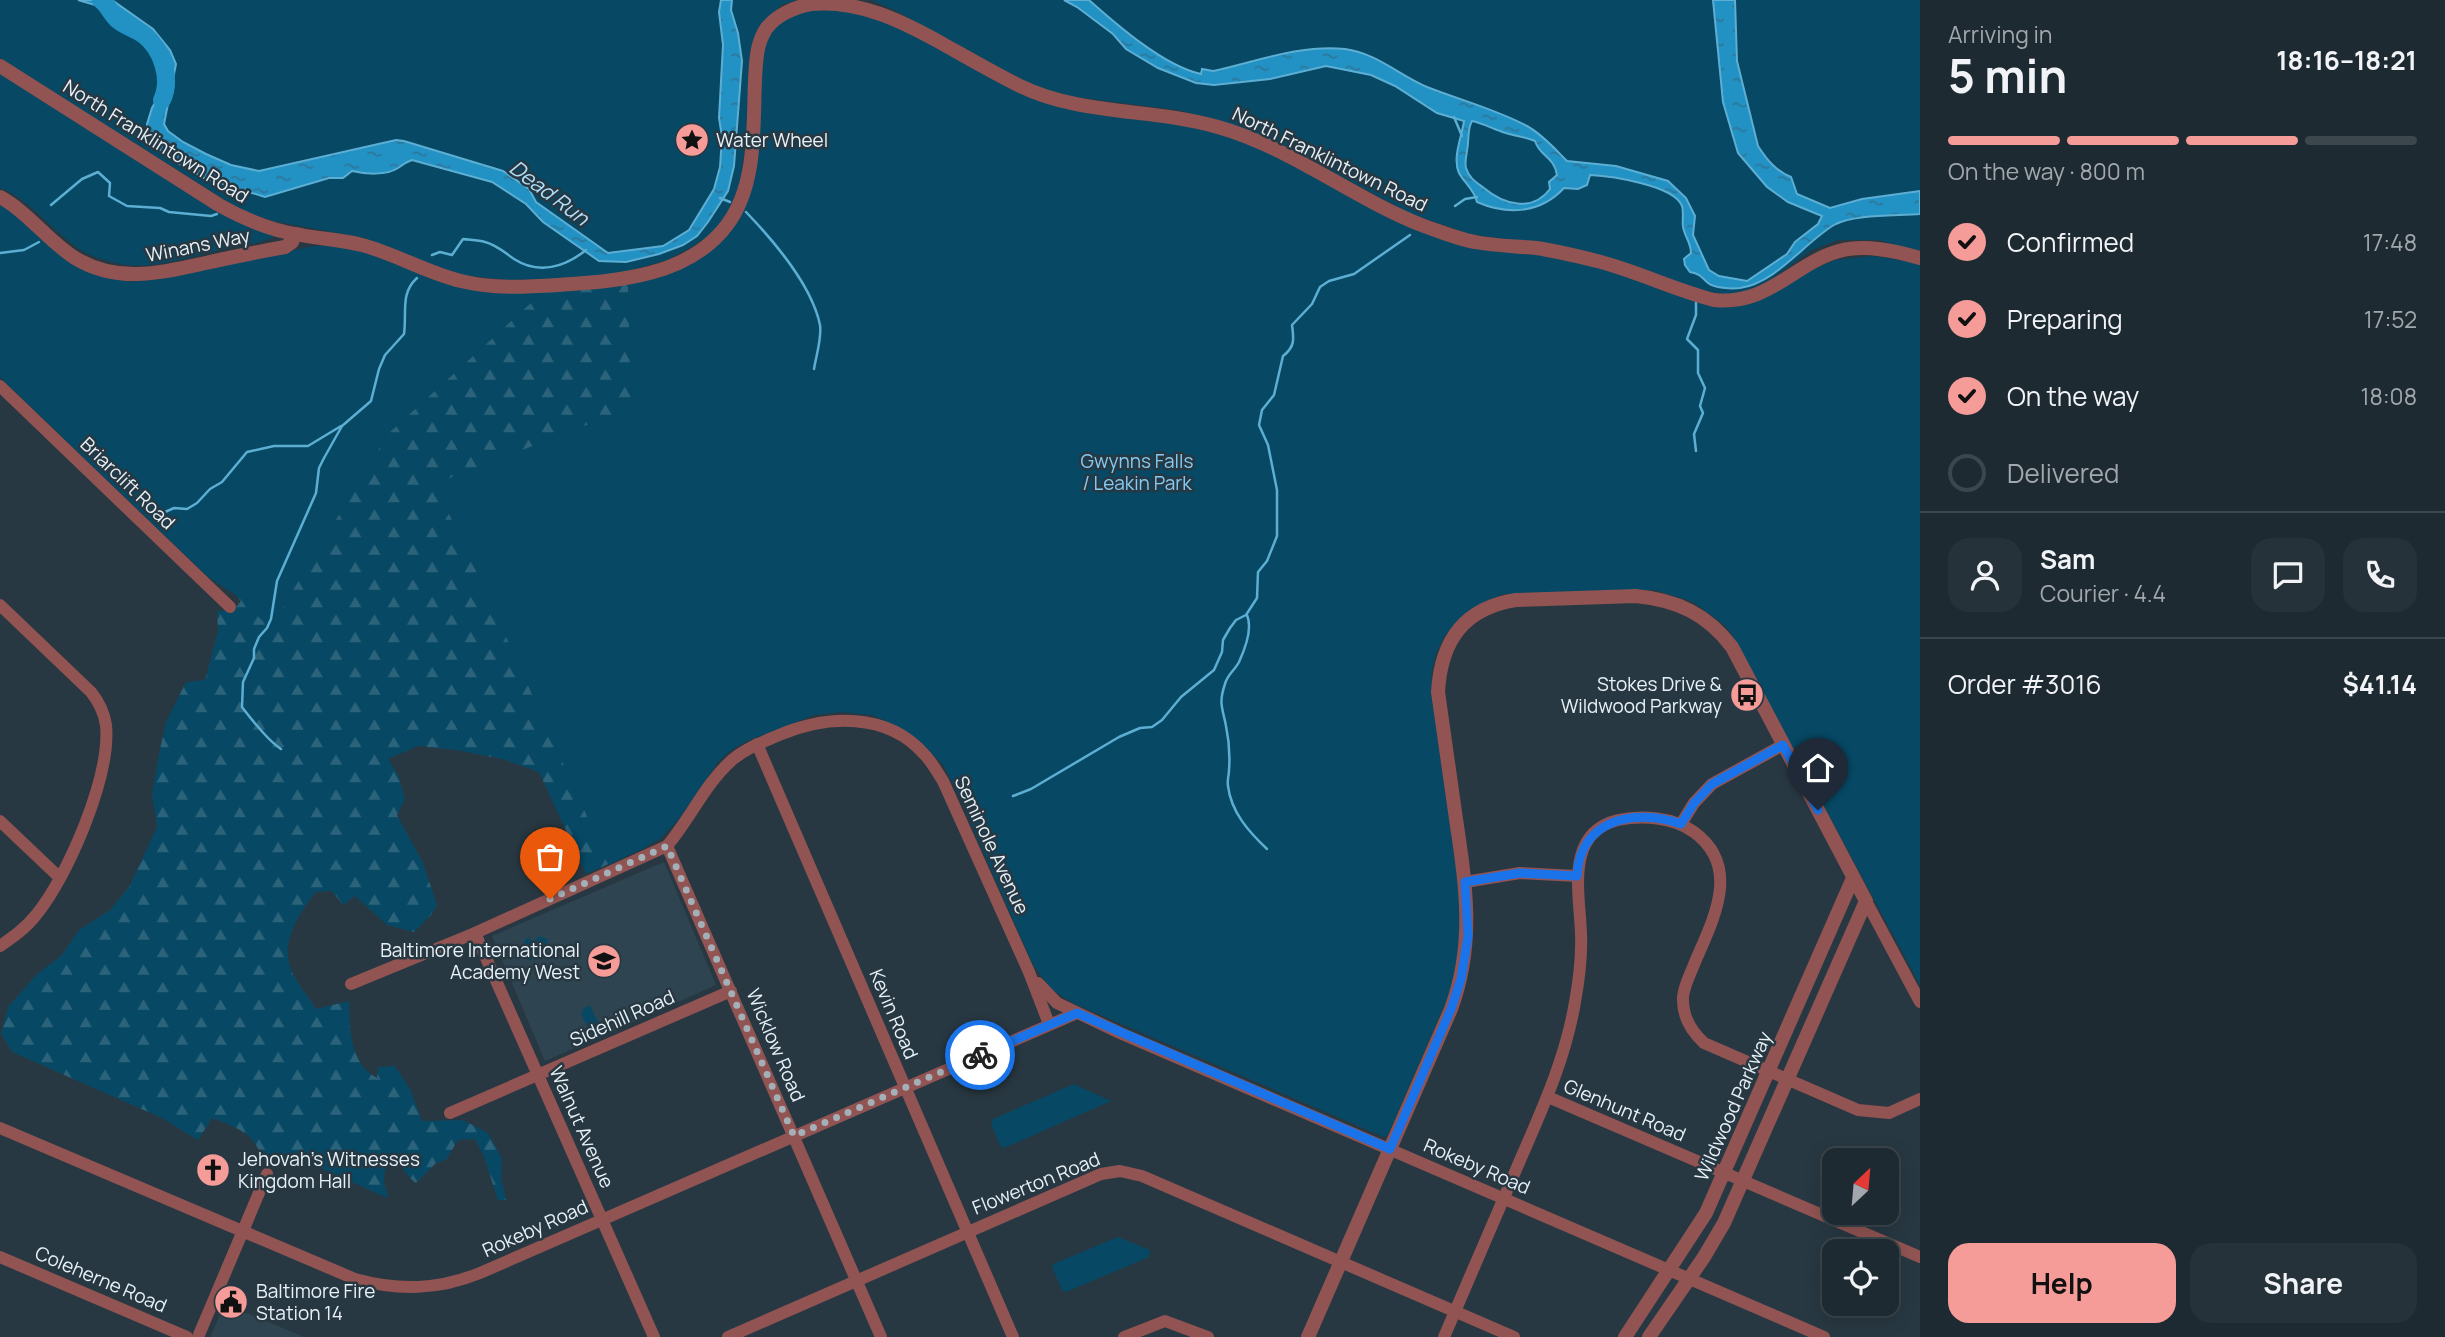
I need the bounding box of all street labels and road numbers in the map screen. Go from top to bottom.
street label: North Franklintown Road [58,73,254,209]
street label: North Franklintown Road [1228,100,1432,218]
street label: Winans Way [144,222,252,268]
street label: Briarclift Road [75,431,181,535]
street label: Seminole Avenue [949,772,1035,918]
street label: Kevin Road [863,965,925,1063]
street label: Sidehill Road [566,983,678,1053]
street label: Wicklow Road [740,984,812,1106]
street label: Wildwood Parkway [1688,1027,1778,1185]
street label: Walnut Avenue [543,1062,621,1192]
street label: Glenhunt Road [1560,1073,1690,1147]
street label: Rokeby Road [1420,1132,1534,1200]
street label: Flowerton Road [968,1146,1104,1220]
street label: Rokeby Road [478,1193,592,1263]
street label: Coleherne Road [31,1240,171,1318]

